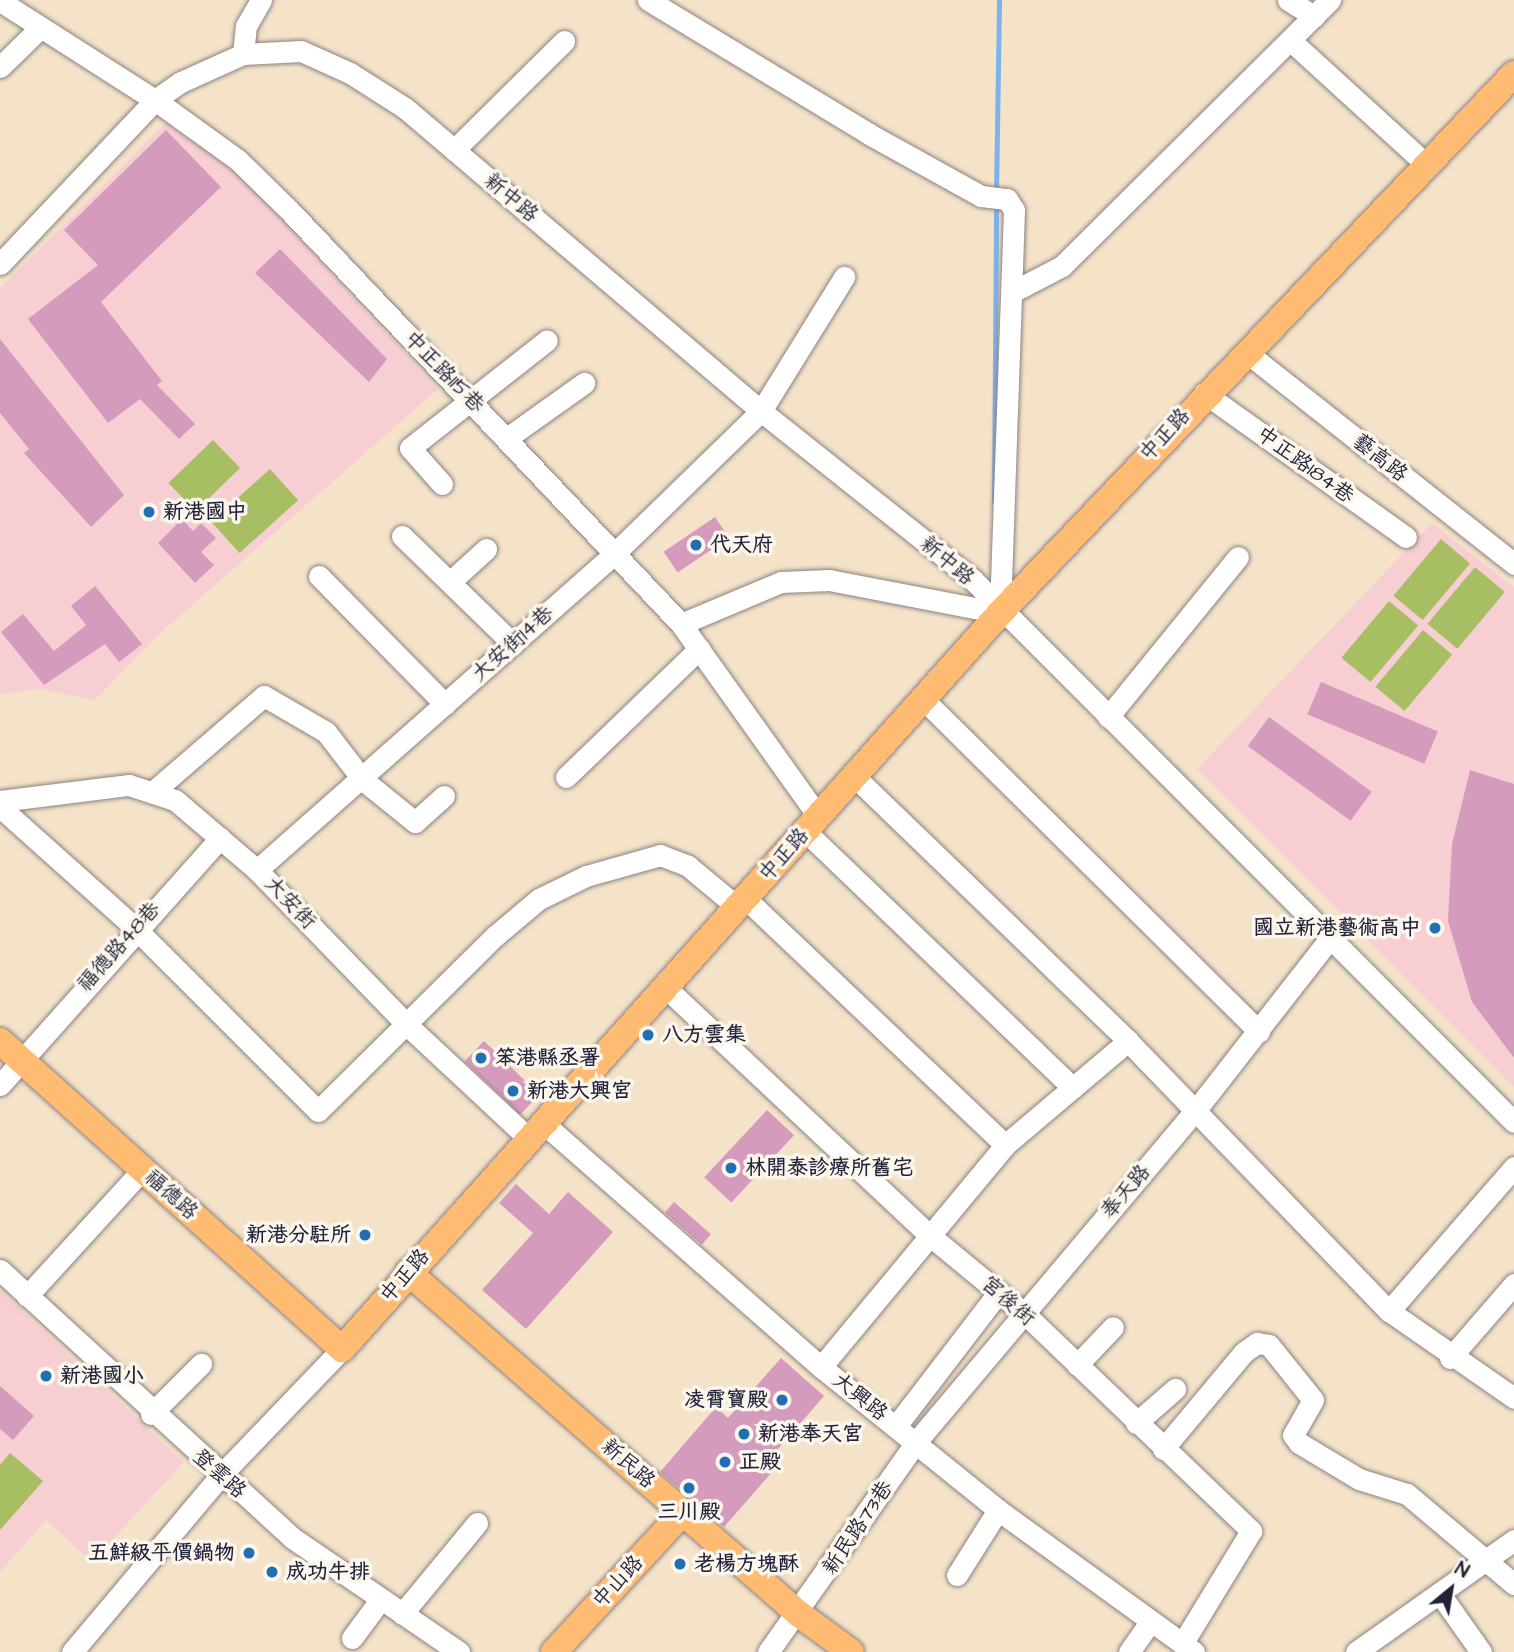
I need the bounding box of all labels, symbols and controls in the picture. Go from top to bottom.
street label: 新中路 [479,168,543,228]
street label: 中正路115巷 [399,326,489,418]
street label: 中正路 [1134,403,1196,467]
street label: 中正路184巷 [1251,421,1359,509]
street label: 藝高路 [1347,429,1413,487]
place label: 新港國中 [163,499,247,525]
marker: 新港國中 [141,504,157,520]
street label: 新中路 [915,531,979,591]
place label: 代天府 [710,532,773,558]
marker: 代天府 [688,537,704,553]
street label: 大安街14巷 [467,601,559,687]
street label: 中正路 [754,823,814,887]
street label: 大安街 [259,872,321,934]
street label: 福德路48巷 [72,897,166,997]
place label: 國立新港藝術高中 [1253,915,1421,941]
marker: 國立新港藝術高中 [1427,920,1443,936]
place label: 八方雲集 [662,1022,746,1048]
marker: 八方雲集 [640,1027,656,1043]
place label: 笨港縣丞署 [495,1045,600,1071]
marker: 笨港縣丞署 [473,1050,489,1066]
place label: 新港大興宮 [527,1078,632,1104]
marker: 新港大興宮 [505,1083,521,1099]
place label: 林開泰診療所舊宅 [745,1155,913,1181]
marker: 林開泰診療所舊宅 [723,1160,739,1176]
street label: 奉天路 [1096,1160,1156,1224]
street label: 福德路 [139,1165,203,1225]
place label: 新港分駐所 [246,1222,351,1248]
marker: 新港分駐所 [357,1227,373,1243]
street label: 中正路 [375,1244,435,1308]
street label: 宮後街 [976,1271,1040,1331]
place label: 新港國小 [60,1363,144,1389]
marker: 新港國小 [38,1368,54,1384]
street label: 大興路 [827,1368,893,1426]
place label: 凌霄寶殿 [684,1387,768,1413]
marker: 凌霄寶殿 [774,1392,790,1408]
place label: 新港奉天宮 [758,1421,863,1447]
marker: 新港奉天宮 [736,1426,752,1442]
street label: 新民路 [596,1434,660,1494]
street label: 登雲路 [187,1444,251,1504]
place label: 正殿 [739,1449,781,1475]
marker: 正殿 [717,1454,733,1470]
street label: 新民路73巷 [817,1476,899,1580]
marker: 三川殿 [681,1480,697,1496]
place label: 三川殿 [658,1499,720,1525]
place label: 五鮮級平價鍋物 [88,1540,235,1566]
marker: 五鮮級平價鍋物 [241,1545,257,1561]
street label: 中山路 [587,1550,649,1614]
place label: 老楊方塊酥 [694,1551,799,1577]
north arrow [1416,1554,1486,1624]
marker: 老楊方塊酥 [672,1556,688,1572]
text: N [1450,1556,1474,1585]
place label: 成功牛排 [286,1559,370,1585]
marker: 成功牛排 [264,1564,280,1580]

